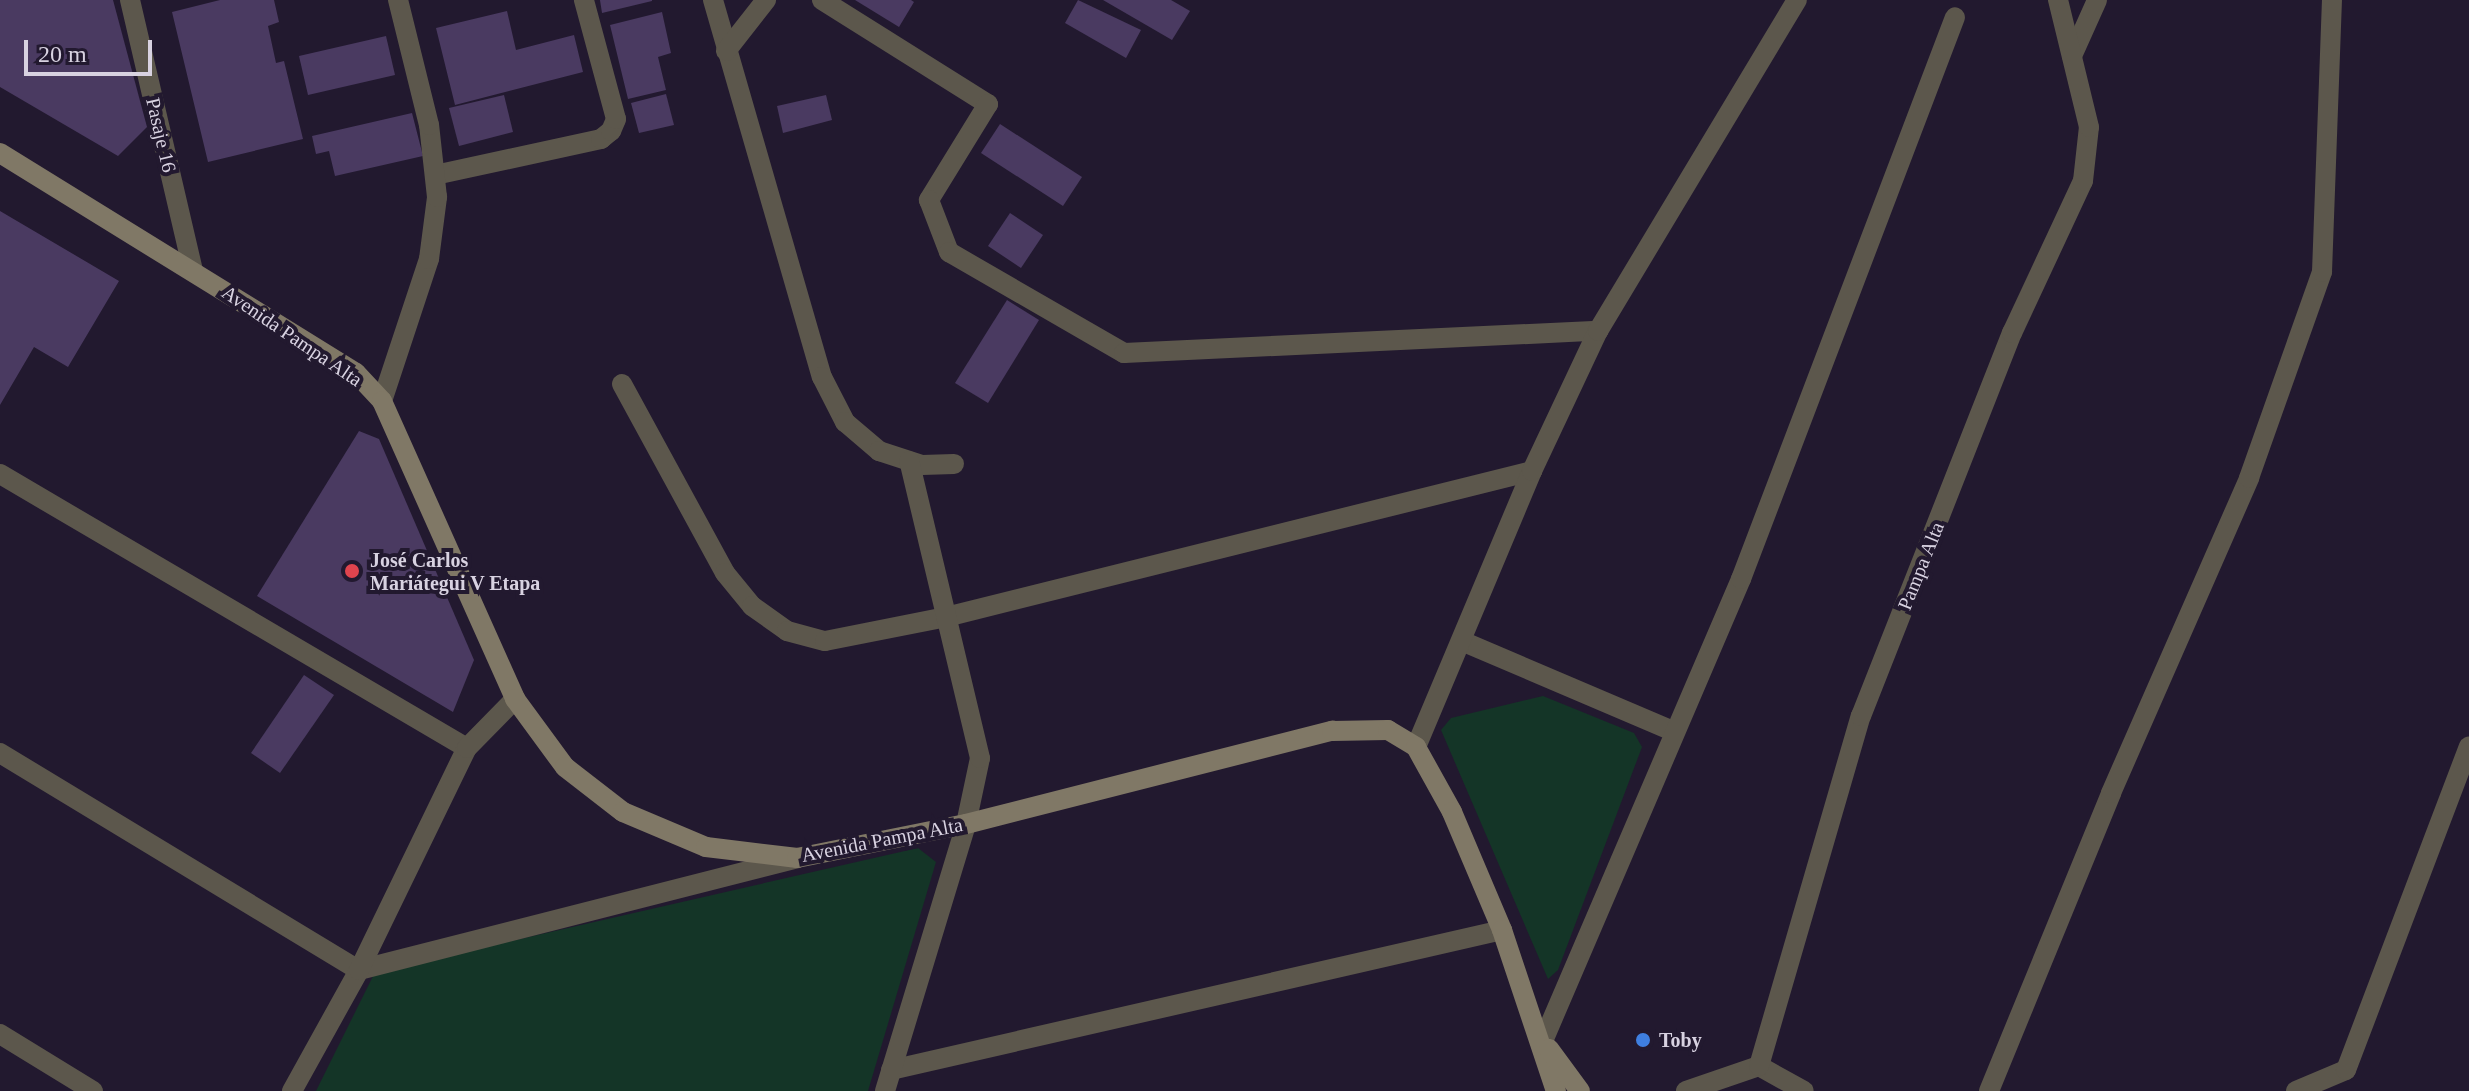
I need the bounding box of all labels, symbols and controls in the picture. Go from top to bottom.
scale bar [28,24,156,74]
text: 20 m [38,41,87,67]
street label: Pasaje 16 [141,95,181,175]
street label: Avenida Pampa Alta [217,280,367,392]
street label: Pampa Alta [1892,518,1950,614]
place label: José Carlos Mariátegui V Etapa [370,548,541,595]
marker: José Carlos Mariátegui V Etapa [341,560,363,582]
street label: Avenida Pampa Alta [799,812,965,868]
place label: Toby [1659,1028,1702,1052]
marker: Toby [1634,1031,1652,1049]

